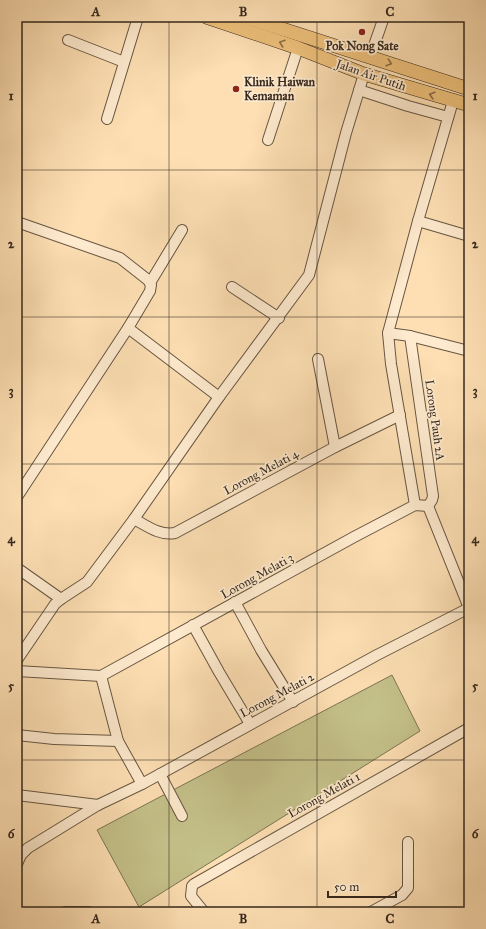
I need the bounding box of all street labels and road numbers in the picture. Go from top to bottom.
street label: Jalan Air Putih [332,56,408,95]
street label: Lorong Pauh 2A [421,379,448,462]
street label: Lorong Melati 4 [221,446,301,498]
street label: Lorong Melati 3 [218,550,296,603]
street label: Lorong Melati 2 [238,670,317,721]
street label: Lorong Melati 1 [285,769,363,822]

